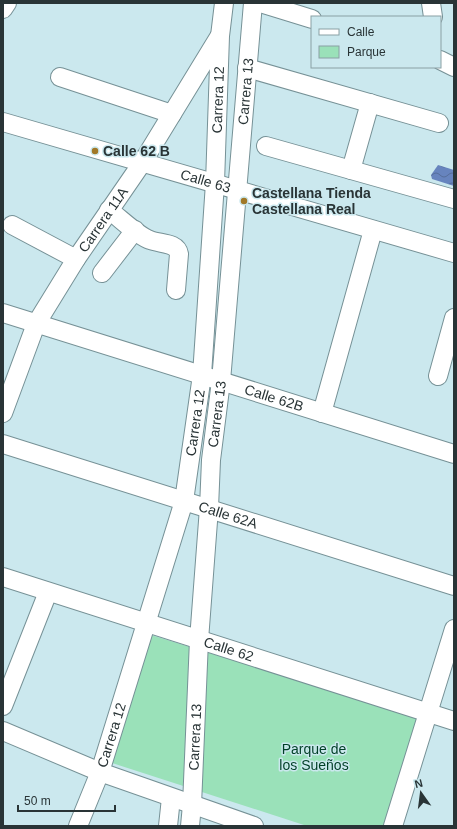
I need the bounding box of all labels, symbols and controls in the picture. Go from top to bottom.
legend [311,16,441,68]
text: Calle [347,25,375,39]
text: Parque [347,45,386,59]
street label: Carrera 13 [235,57,256,125]
street label: Carrera 12 [209,66,227,134]
place label: Calle 62 B [103,143,170,159]
marker: Calle 62 B [90,146,100,156]
street label: Calle 63 [179,166,233,196]
street label: Carrera 11A [75,184,131,255]
place label: Castellana Tienda Castellana Real [252,185,371,217]
marker: Castellana Tienda Castellana Real [239,196,249,206]
street label: Carrera 13 [205,380,229,448]
street label: Calle 62B [243,381,305,414]
street label: Carrera 12 [183,388,208,457]
street label: Calle 62A [197,498,260,532]
street label: Calle 62 [202,634,256,665]
street label: Carrera 12 [94,700,129,769]
street label: Carrera 13 [185,703,204,771]
park label: Parque de los Sueños [279,741,349,773]
north arrow [401,773,441,813]
text: N [413,777,424,790]
scale bar [18,787,115,813]
text: 50 m [24,794,51,808]

